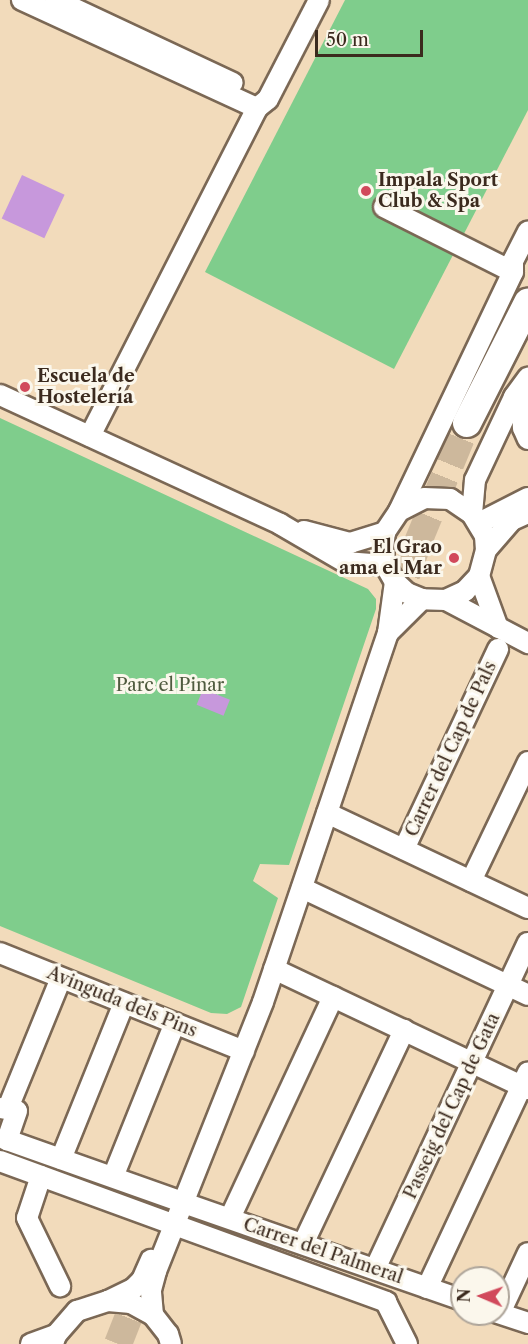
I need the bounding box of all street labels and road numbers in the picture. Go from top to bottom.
street label: Carrer del Cap de Pals [401,658,501,840]
street label: Avinguda dels Pins [44,962,200,1042]
street label: Passeig del Cap de Gata [399,1010,505,1202]
street label: Carrer del Palmeral [240,1214,406,1288]

